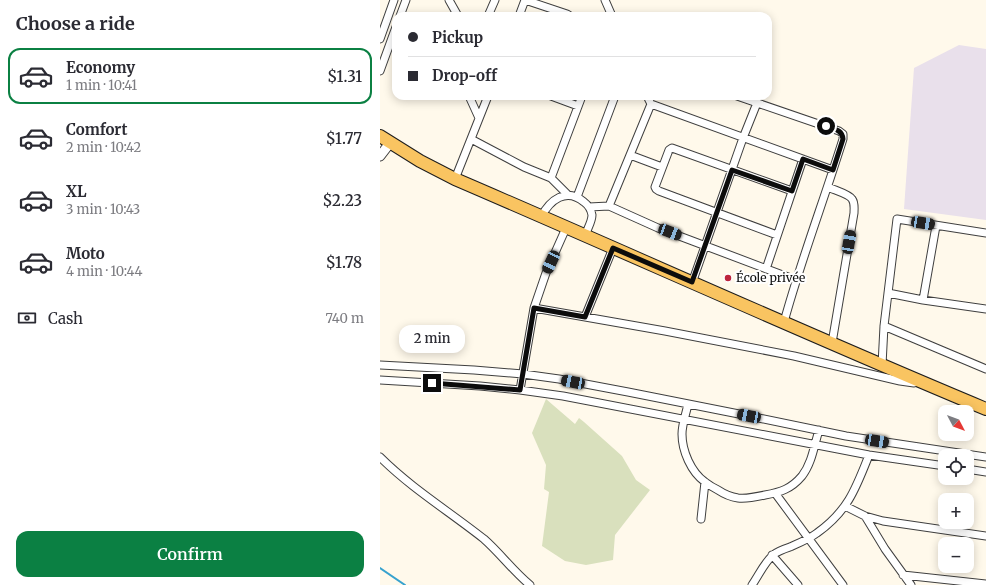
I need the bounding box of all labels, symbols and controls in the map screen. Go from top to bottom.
text: Choose a ride [16,12,135,35]
text: Pickup [432,28,483,47]
icon: car [18,58,54,94]
text: Economy [66,58,135,77]
text: Drop-off [432,66,497,85]
text: $1.31 [327,67,362,86]
text: 1 min · 10:41 [66,77,137,94]
route start [817,117,835,135]
icon: car [18,120,54,156]
text: Comfort [66,120,127,139]
text: $1.77 [326,129,362,148]
text: 2 min · 10:42 [66,139,141,156]
icon: car [18,182,54,218]
text: XL [66,182,87,201]
text: $2.23 [323,191,362,210]
text: 3 min · 10:43 [66,201,140,218]
car [910,215,936,231]
car [657,222,683,242]
car [841,229,857,255]
icon: car [18,244,54,280]
text: Moto [66,244,105,263]
car [540,249,562,275]
text: $1.78 [326,253,362,272]
text: 4 min · 10:44 [66,263,142,280]
place label: École privée [736,270,805,285]
marker: École privée [723,273,733,283]
icon: cash [16,307,38,329]
text: Cash [48,309,83,328]
text: 740 m [325,310,364,327]
callout: 2 min [399,325,465,353]
text: 2 min [414,330,450,347]
route end [423,374,441,392]
car [560,374,586,390]
north arrow [938,405,974,441]
map controls [938,405,974,573]
car [736,408,762,424]
car [864,433,890,449]
button: locate [938,449,974,485]
button: + [938,493,974,529]
button: Confirm [16,531,364,577]
button: − [938,537,974,573]

